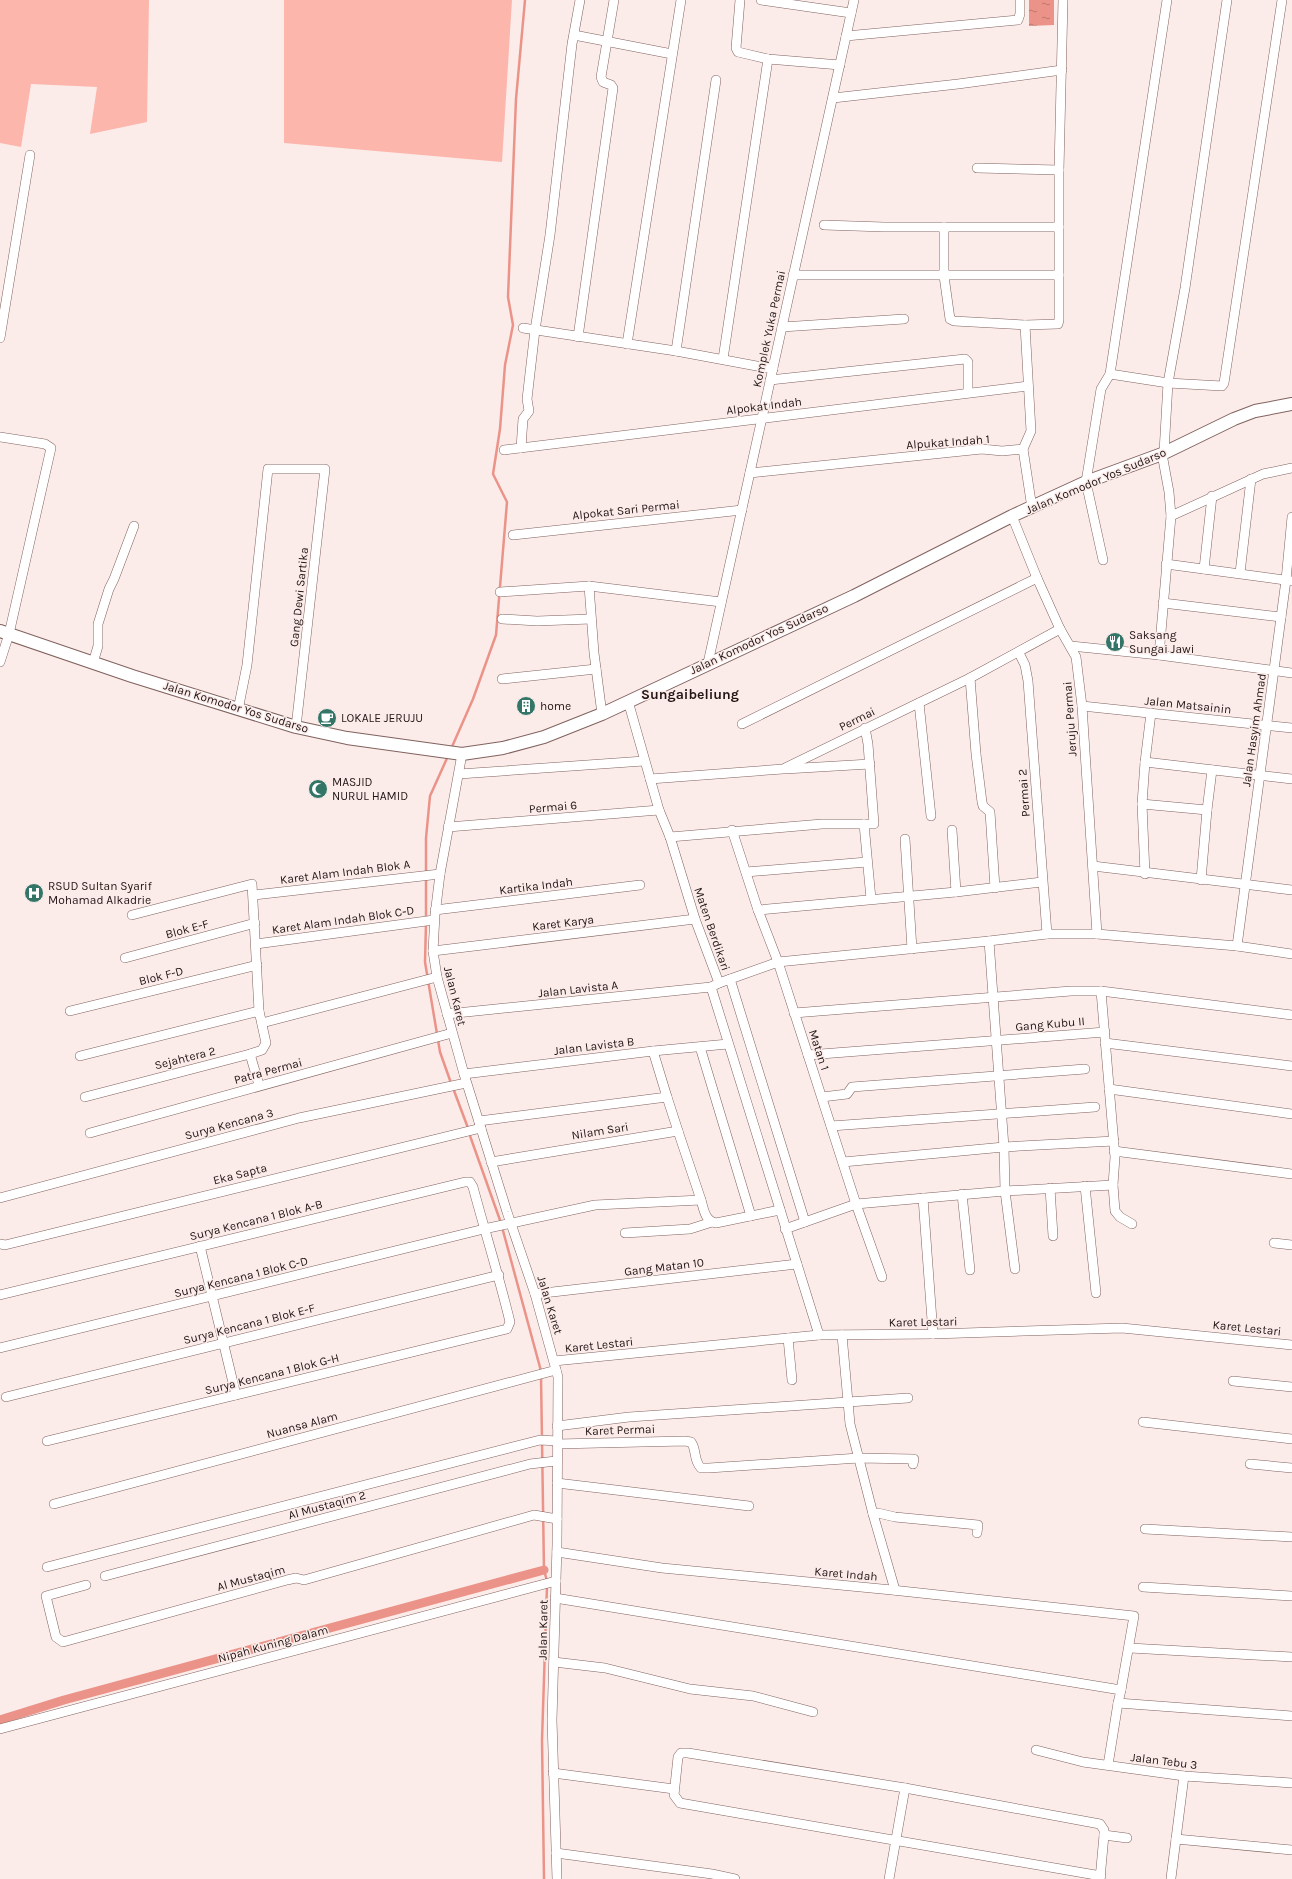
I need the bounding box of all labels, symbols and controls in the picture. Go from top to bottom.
street label: Komplek Yuka Permai [750,269,788,389]
street label: Alpokat Indah [725,394,803,418]
street label: Alpukat Indah 1 [906,432,990,452]
street label: Jalan Komodor Yos Sudarso [1024,445,1168,517]
street label: Alpokat Sari Permai [572,497,680,523]
street label: Gang Dewi Sartika [287,547,311,647]
street label: Jalan Komodor Yos Sudarso [688,601,830,677]
place label: Saksang Sungai Jawi [1129,628,1194,656]
restaurant icon: Saksang Sungai Jawi [1104,631,1126,653]
street label: Jalan Hasyim Ahmad [1239,672,1269,788]
street label: Jalan Komodor Yos Sudarso [162,678,310,736]
street label: Jeruju Permai [1060,681,1080,757]
district label: Sungaibeliung [641,686,739,703]
street label: Jalan Matsainin [1144,693,1232,717]
building icon: home [515,695,537,717]
place label: home [540,699,571,713]
street label: Permai [837,704,877,734]
cafe icon: LOKALE JERUJU [316,707,338,729]
place label: LOKALE JERUJU [341,711,423,725]
street label: Permai 2 [1015,768,1033,818]
place label: MASJID NURUL HAMID [332,775,408,803]
mosque icon: MASJID NURUL HAMID [307,778,329,800]
street label: Permai 6 [528,798,578,816]
street label: Karet Alam Indah Blok A [279,857,411,887]
street label: Kartika Indah [498,875,574,897]
place label: RSUD Sultan Syarif Mohamad Alkadrie [48,879,153,907]
hospital icon: RSUD Sultan Syarif Mohamad Alkadrie [23,882,45,904]
street label: Maten Berdikari [691,885,733,973]
street label: Karet Alam Indah Blok C-D [271,903,415,937]
street label: Karet Karya [531,912,595,934]
street label: Blok E-F [164,917,210,941]
street label: Blok F-D [137,964,185,988]
street label: Jalan Karet [441,965,469,1027]
street label: Jalan Lavista A [537,978,619,1000]
street label: Gang Kubu II [1015,1014,1085,1034]
street label: Matan 1 [806,1028,832,1072]
street label: Jalan Lavista B [553,1034,635,1058]
street label: Sejahtera 2 [153,1044,217,1072]
street label: Patra Permai [232,1055,304,1087]
street label: Surya Kencana 3 [183,1105,275,1143]
street label: Nilam Sari [570,1120,630,1142]
street label: Eka Sapta [212,1161,268,1187]
street label: Surya Kencana 1 Blok A-B [188,1197,324,1243]
street label: Surya Kencana 1 Blok C-D [173,1254,309,1300]
street label: Gang Matan 10 [623,1255,705,1279]
street label: Jalan Karet [534,1274,566,1336]
street label: Surya Kencana 1 Blok E-F [182,1301,316,1347]
street label: Karet Lestari [888,1314,958,1330]
street label: Karet Lestari [1212,1317,1282,1339]
street label: Karet Lestari [564,1334,634,1356]
street label: Surya Kencana 1 Blok G-H [203,1351,341,1397]
street label: Nuansa Alam [265,1409,339,1441]
street label: Karet Permai [585,1422,655,1438]
street label: Al Mustaqim 2 [287,1488,367,1522]
street label: Al Mustaqim [215,1562,287,1594]
street label: Karet Indah [814,1564,878,1584]
street label: Jalan Karet [535,1599,551,1660]
street label: Nipah Kuning Dalam [216,1623,330,1665]
street label: Jalan Tebu 3 [1130,1750,1198,1772]

